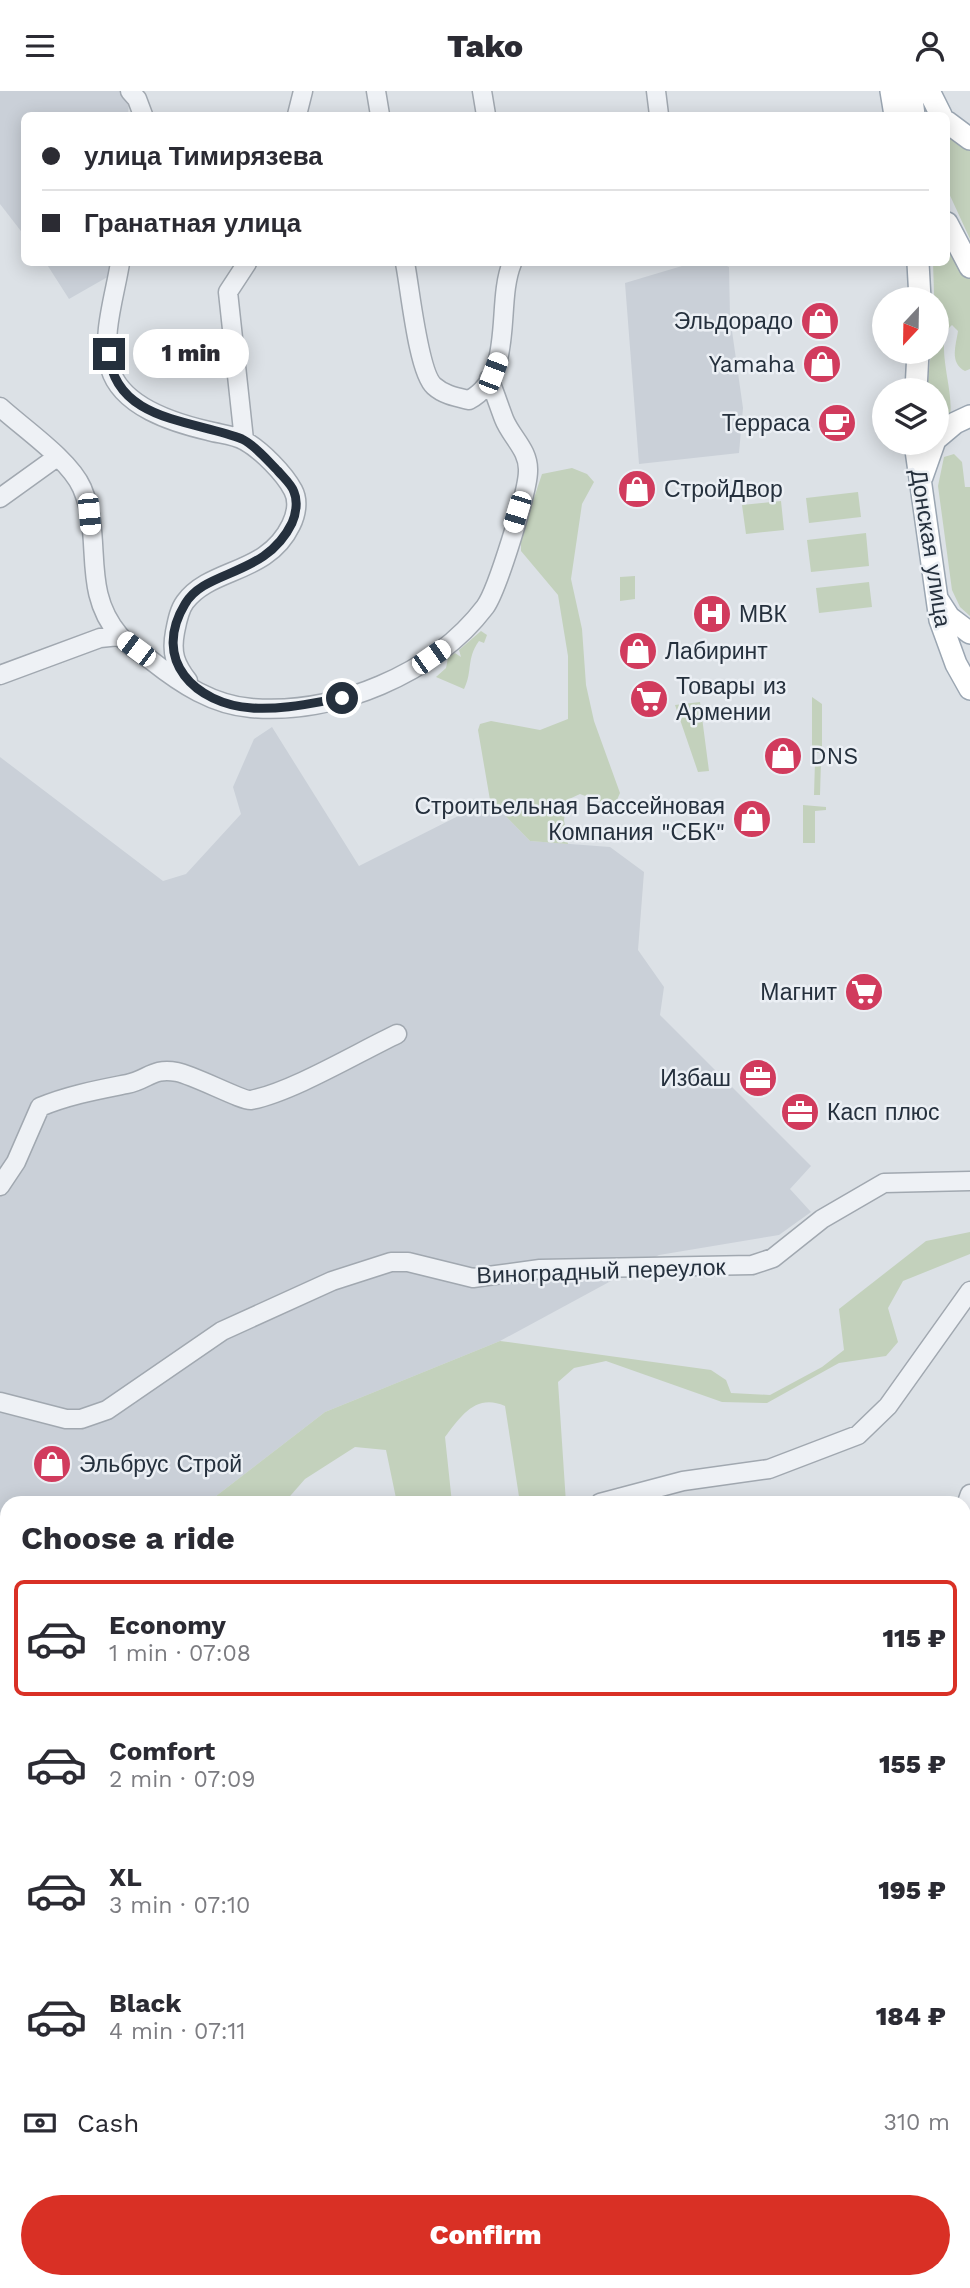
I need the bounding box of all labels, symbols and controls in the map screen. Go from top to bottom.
icon: menu [21,27,59,65]
text: Tako [447,27,523,65]
icon: person [911,27,949,65]
text: улица Тимирязева [84,141,323,171]
text: Гранатная улица [84,208,301,238]
north arrow [872,287,948,364]
map controls [872,287,949,455]
shop icon: Эльдорадо [799,300,841,342]
place label: Эльдорадо [674,308,793,335]
callout: 1 min [134,329,249,379]
route end [93,338,125,370]
text: 1 min [161,340,221,367]
shop icon: Yamaha [801,343,843,385]
car [476,350,511,396]
place label: Yamaha [709,351,795,378]
button: layers [872,378,949,455]
cafe icon: Терраса [816,402,858,444]
place label: Терраса [722,410,810,437]
street label: Донская улица [905,467,956,629]
shop icon: СтройДвор [616,468,658,510]
place label: СтройДвор [664,476,783,503]
car [501,489,534,535]
car [77,492,102,536]
hospital icon: МВК [691,593,733,635]
place label: МВК [739,601,788,628]
car [113,628,160,670]
shop icon: Лабиринт [617,630,659,672]
car [408,636,455,678]
place label: Лабиринт [665,638,768,665]
place label: Товары из Армении [676,673,786,726]
supermarket icon: Товары из Армении [628,678,670,720]
route start [326,682,358,714]
shop icon: DNS [762,735,804,777]
place label: DNS [810,743,858,770]
place label: Строитьельная Бассейновая Компания "СБК" [414,793,725,846]
shop icon: Строитьельная Бассейновая Компания "СБК" [731,798,773,840]
supermarket icon: Магнит [843,971,885,1013]
place label: Магнит [760,979,837,1006]
office icon: Избаш [737,1057,779,1099]
place label: Избаш [660,1065,731,1092]
office icon: Касп плюс [779,1091,821,1133]
place label: Касп плюс [827,1099,940,1126]
street label: Виноградный переулок [476,1254,727,1289]
shop icon: Эльбрус Строй [31,1443,73,1485]
place label: Эльбрус Строй [79,1451,242,1478]
text: Choose a ride [21,1519,235,1557]
icon: car [25,1607,88,1670]
text: Economy [109,1610,226,1640]
text: 115 ₽ [882,1623,946,1653]
text: 1 min · 07:08 [109,1640,251,1667]
icon: car [25,1733,88,1796]
text: Comfort [109,1736,215,1766]
text: 155 ₽ [879,1749,946,1779]
text: 2 min · 07:09 [109,1766,255,1793]
icon: car [25,1859,88,1922]
text: XL [109,1862,142,1892]
text: 195 ₽ [878,1875,946,1905]
text: 3 min · 07:10 [109,1892,250,1919]
icon: car [25,1985,88,2048]
text: Black [109,1988,181,2018]
text: 184 ₽ [876,2001,946,2031]
text: 4 min · 07:11 [109,2018,246,2045]
icon: cash [21,2104,59,2142]
text: Cash [77,2108,139,2138]
text: 310 m [884,2109,950,2136]
button: Confirm [21,2195,950,2275]

